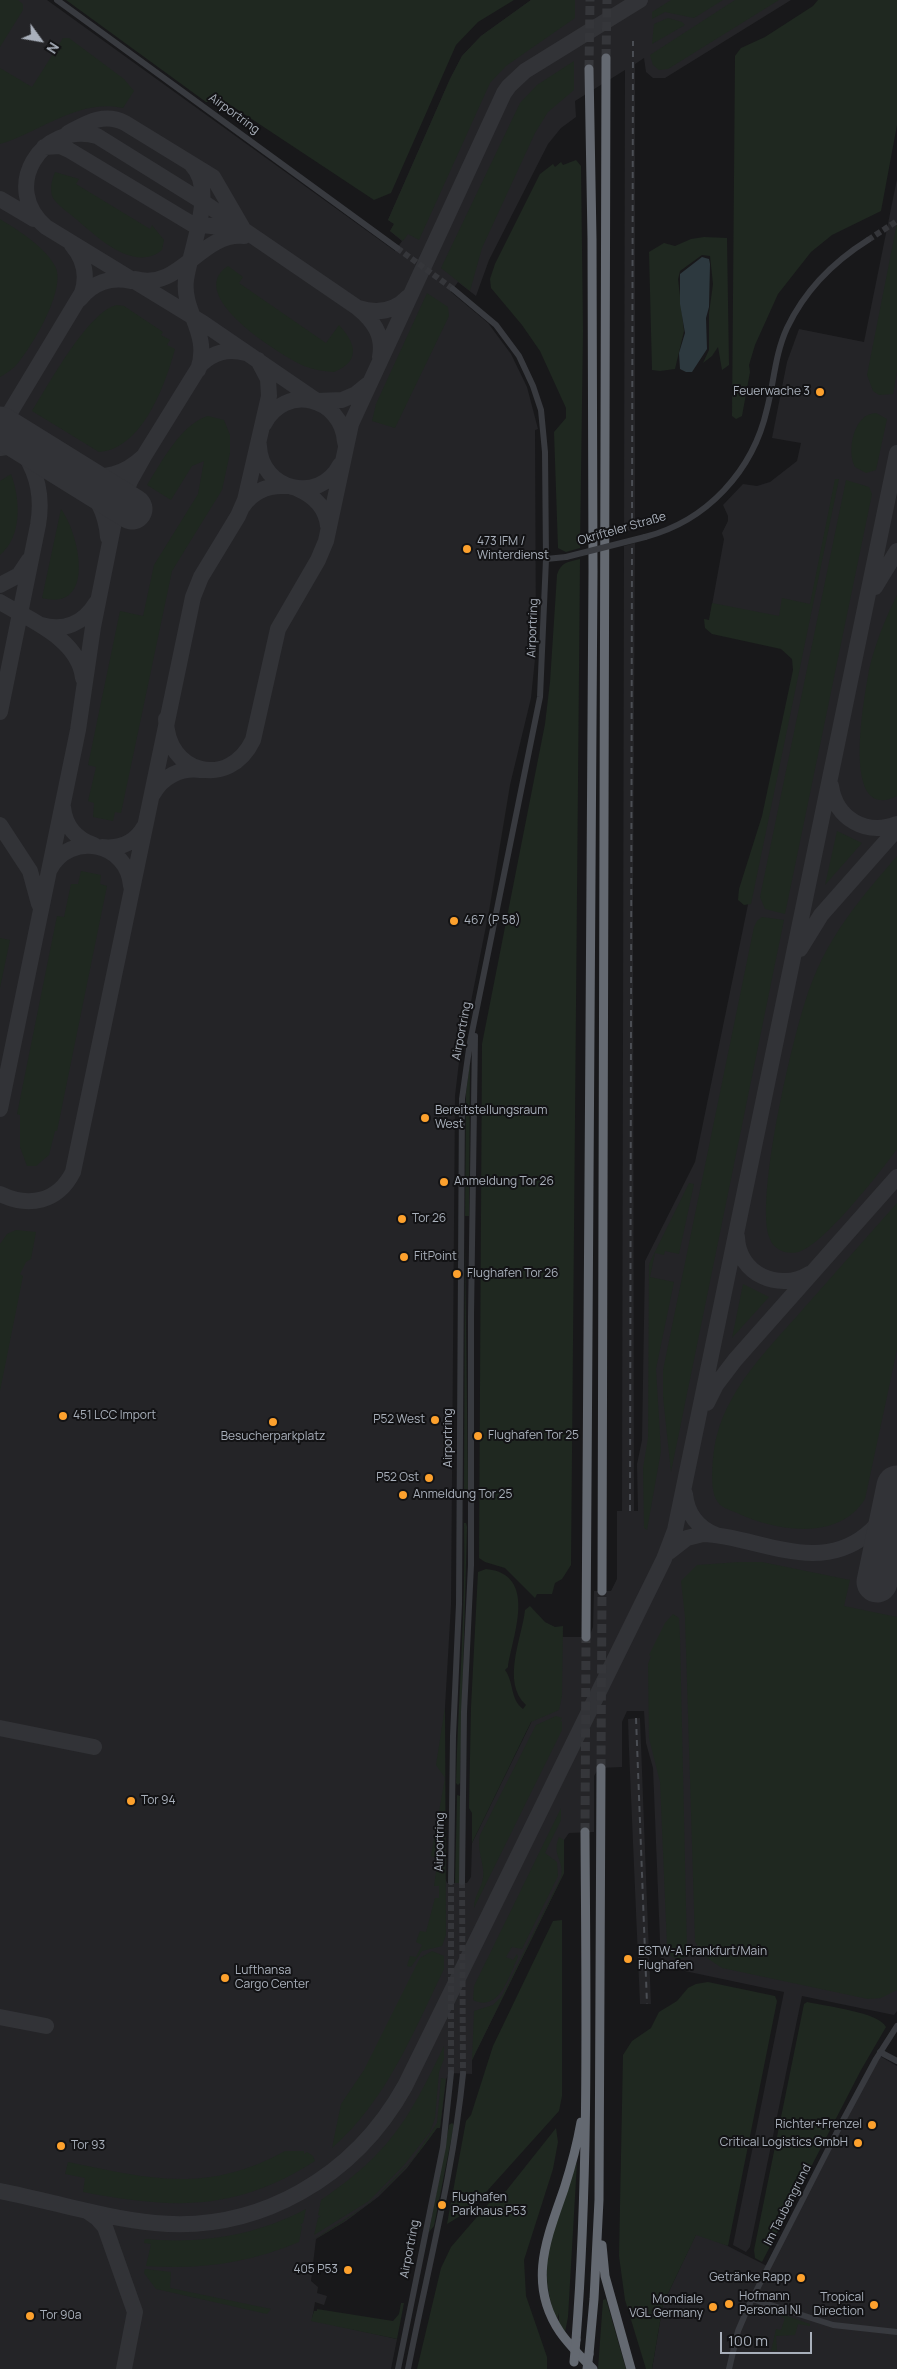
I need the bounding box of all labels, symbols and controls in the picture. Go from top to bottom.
north arrow [15,15,65,65]
text: N [42,39,64,58]
street label: Airportring [206,91,262,137]
place label: Feuerwache 3 [733,385,810,399]
marker: Feuerwache 3 [814,386,826,398]
street label: Okrifteler Straße [576,509,668,549]
place label: 473 IFM / Winterdienst [477,535,549,563]
marker: 473 IFM / Winterdienst [461,543,473,555]
street label: Airportring [525,598,541,658]
place label: 467 (P 58) [464,914,521,928]
marker: 467 (P 58) [448,915,460,927]
street label: Airportring [449,1000,475,1062]
place label: Bereitstellungsraum West [435,1104,547,1132]
marker: Bereitstellungsraum West [419,1112,431,1124]
place label: Anmeldung Tor 26 [454,1175,554,1189]
marker: Anmeldung Tor 26 [438,1176,450,1188]
place label: Tor 26 [412,1212,446,1226]
marker: Tor 26 [396,1213,408,1225]
place label: FitPoint [414,1250,457,1264]
marker: FitPoint [398,1251,410,1263]
place label: Flughafen Tor 26 [467,1267,559,1281]
marker: Flughafen Tor 26 [451,1268,463,1280]
street label: Airportring [442,1408,456,1468]
place label: 451 LCC Import [73,1409,156,1423]
marker: 451 LCC Import [57,1410,69,1422]
place label: P52 West [373,1413,425,1427]
marker: P52 West [429,1414,441,1426]
marker: Besucherparkplatz [267,1416,279,1428]
place label: Flughafen Tor 25 [488,1429,579,1443]
place label: Besucherparkplatz [221,1430,325,1444]
marker: Flughafen Tor 25 [472,1430,484,1442]
place label: P52 Ost [376,1471,419,1485]
marker: P52 Ost [423,1472,435,1484]
place label: Anmeldung Tor 25 [413,1488,512,1502]
marker: Anmeldung Tor 25 [397,1489,409,1501]
place label: Tor 94 [141,1794,176,1808]
marker: Tor 94 [125,1795,137,1807]
street label: Airportring [432,1812,448,1872]
place label: ESTW-A Frankfurt/Main Flughafen [638,1945,767,1973]
marker: ESTW-A Frankfurt/Main Flughafen [622,1953,634,1965]
place label: Lufthansa Cargo Center [235,1964,309,1992]
marker: Lufthansa Cargo Center [219,1972,231,1984]
place label: Richter+Frenzel [775,2118,862,2132]
marker: Richter+Frenzel [866,2119,878,2131]
place label: Critical Logistics GmbH [720,2136,848,2150]
marker: Critical Logistics GmbH [852,2137,864,2149]
place label: Tor 93 [71,2139,105,2153]
marker: Tor 93 [55,2140,67,2152]
street label: Im Taubengrund [761,2162,815,2248]
place label: Flughafen Parkhaus P53 [452,2191,526,2219]
marker: Flughafen Parkhaus P53 [436,2199,448,2211]
street label: Airportring [397,2218,423,2280]
place label: 405 P53 [293,2263,338,2277]
marker: 405 P53 [342,2264,354,2276]
place label: Getränke Rapp [709,2271,791,2285]
marker: Getränke Rapp [795,2272,807,2284]
place label: Hofmann Personal Nl [739,2290,801,2318]
place label: Tropical Direction [813,2291,864,2319]
place label: Mondiale VGL Germany [629,2293,703,2321]
marker: Hofmann Personal Nl [723,2298,735,2310]
marker: Tropical Direction [868,2299,880,2311]
marker: Mondiale VGL Germany [707,2301,719,2313]
place label: Tor 90a [40,2309,81,2323]
marker: Tor 90a [24,2310,36,2322]
scale bar [722,2322,814,2354]
text: 100 m [728,2330,768,2351]

